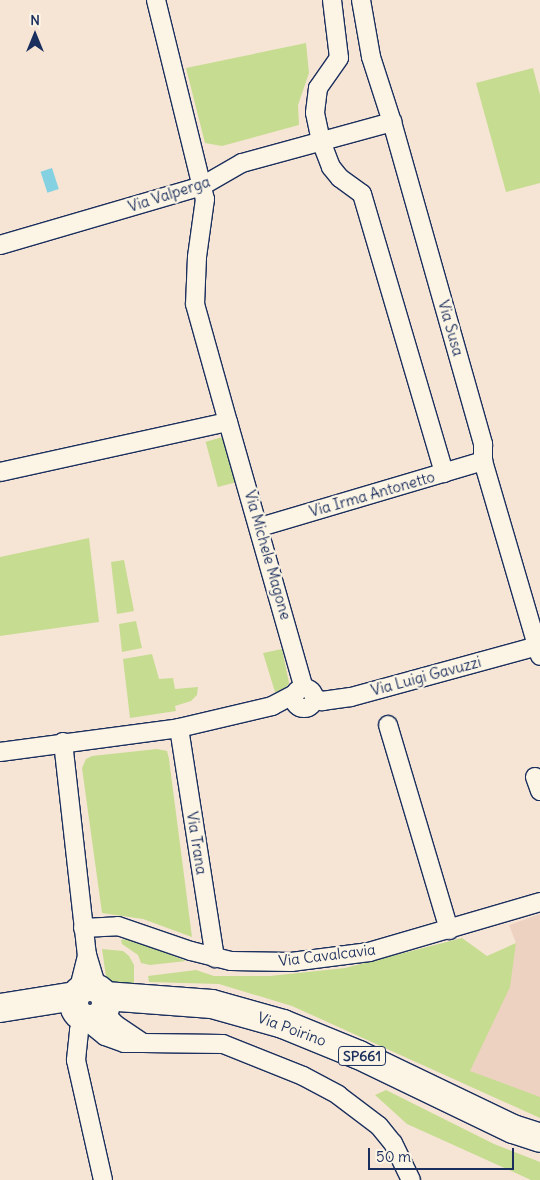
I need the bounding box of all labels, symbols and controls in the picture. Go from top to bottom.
north arrow [10,10,60,60]
text: N [30,11,40,29]
street label: Via Valperga [126,172,212,216]
street label: Via Susa [434,298,468,358]
street label: Via Irma Antonetto [307,467,437,521]
street label: Via Michele Magone [241,488,295,622]
street label: Via Luigi Gavuzzi [369,653,483,699]
street label: Via Trana [183,810,211,876]
street label: Via Cavalcavia [277,940,377,970]
street label: Via Poirino [255,1008,329,1050]
road number: SP661 [337,1044,387,1068]
scale bar [370,1138,516,1170]
text: 50 m [376,1147,411,1166]

